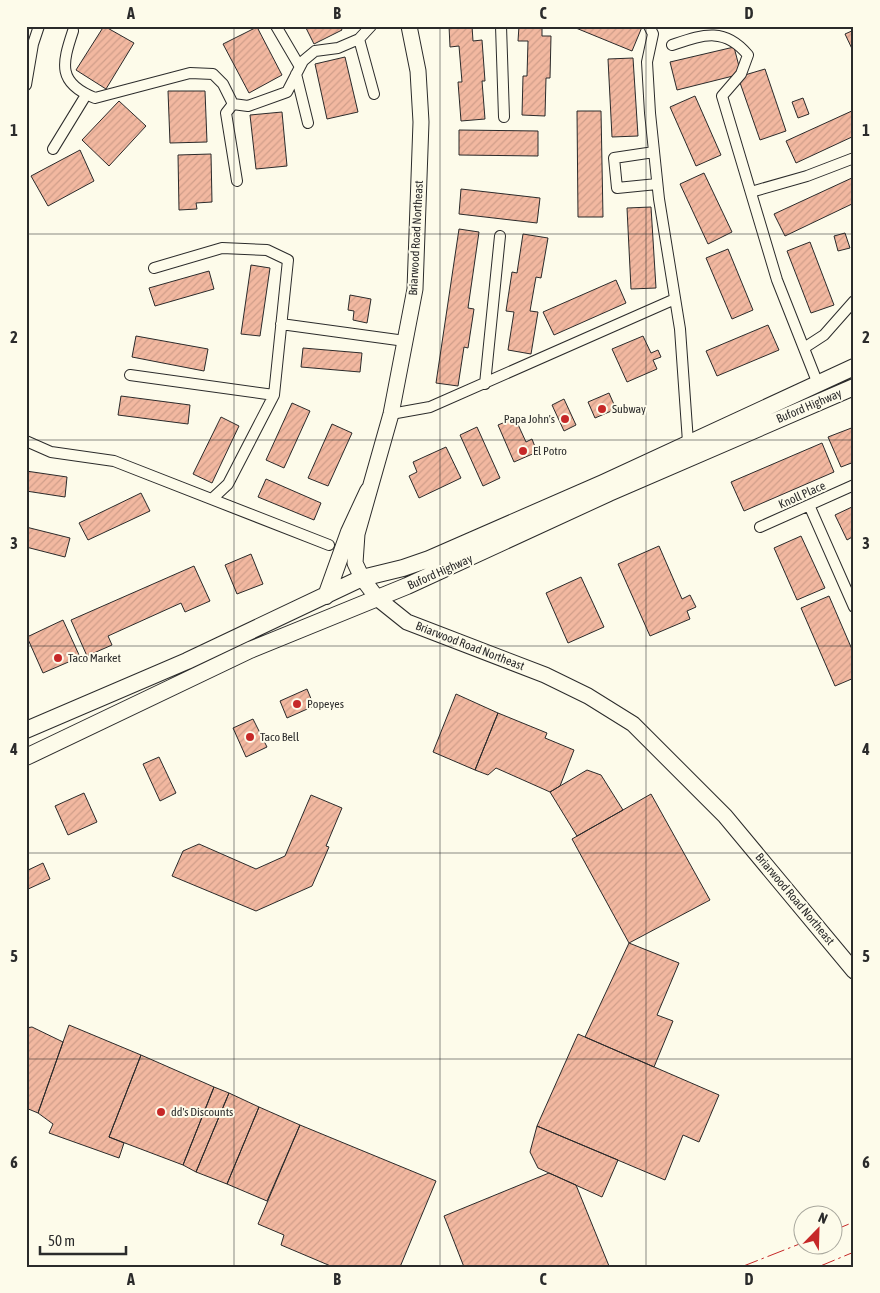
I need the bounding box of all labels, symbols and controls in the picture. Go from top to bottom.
text: A [126,4,135,22]
text: B [333,4,341,22]
text: C [539,4,547,22]
text: D [745,4,754,22]
text: 1 [10,121,18,139]
text: 1 [862,121,870,139]
street label: Briarwood Road Northeast [406,179,426,296]
text: 2 [10,328,18,346]
text: 2 [862,328,870,346]
street label: Buford Highway [774,386,844,426]
place label: Subway [612,402,646,416]
marker: Subway [596,403,608,415]
place label: Papa John's [504,412,555,426]
marker: Papa John's [559,413,571,425]
place label: El Potro [533,444,567,458]
marker: El Potro [517,445,529,457]
street label: Knoll Place [776,478,828,512]
text: 3 [10,534,18,552]
text: 3 [862,534,870,552]
street label: Buford Highway [405,551,475,593]
street label: Briarwood Road Northeast [414,619,527,673]
place label: Taco Market [68,651,121,665]
marker: Taco Market [52,652,64,664]
place label: Popeyes [307,697,344,711]
marker: Popeyes [291,698,303,710]
place label: Taco Bell [260,730,300,744]
marker: Taco Bell [244,731,256,743]
text: 4 [9,740,18,758]
text: 4 [861,740,870,758]
street label: Briarwood Road Northeast [753,850,838,948]
text: 5 [10,947,18,965]
text: 5 [862,947,870,965]
place label: dd's Discounts [171,1105,233,1119]
marker: dd's Discounts [155,1106,167,1118]
text: 6 [10,1153,18,1171]
text: 6 [862,1153,870,1171]
north arrow [792,1206,842,1256]
text: N [816,1209,830,1227]
scale bar [40,1223,126,1255]
text: 50 m [48,1232,75,1249]
text: A [126,1270,135,1288]
text: B [333,1270,341,1288]
text: C [539,1270,547,1288]
text: D [745,1270,754,1288]

